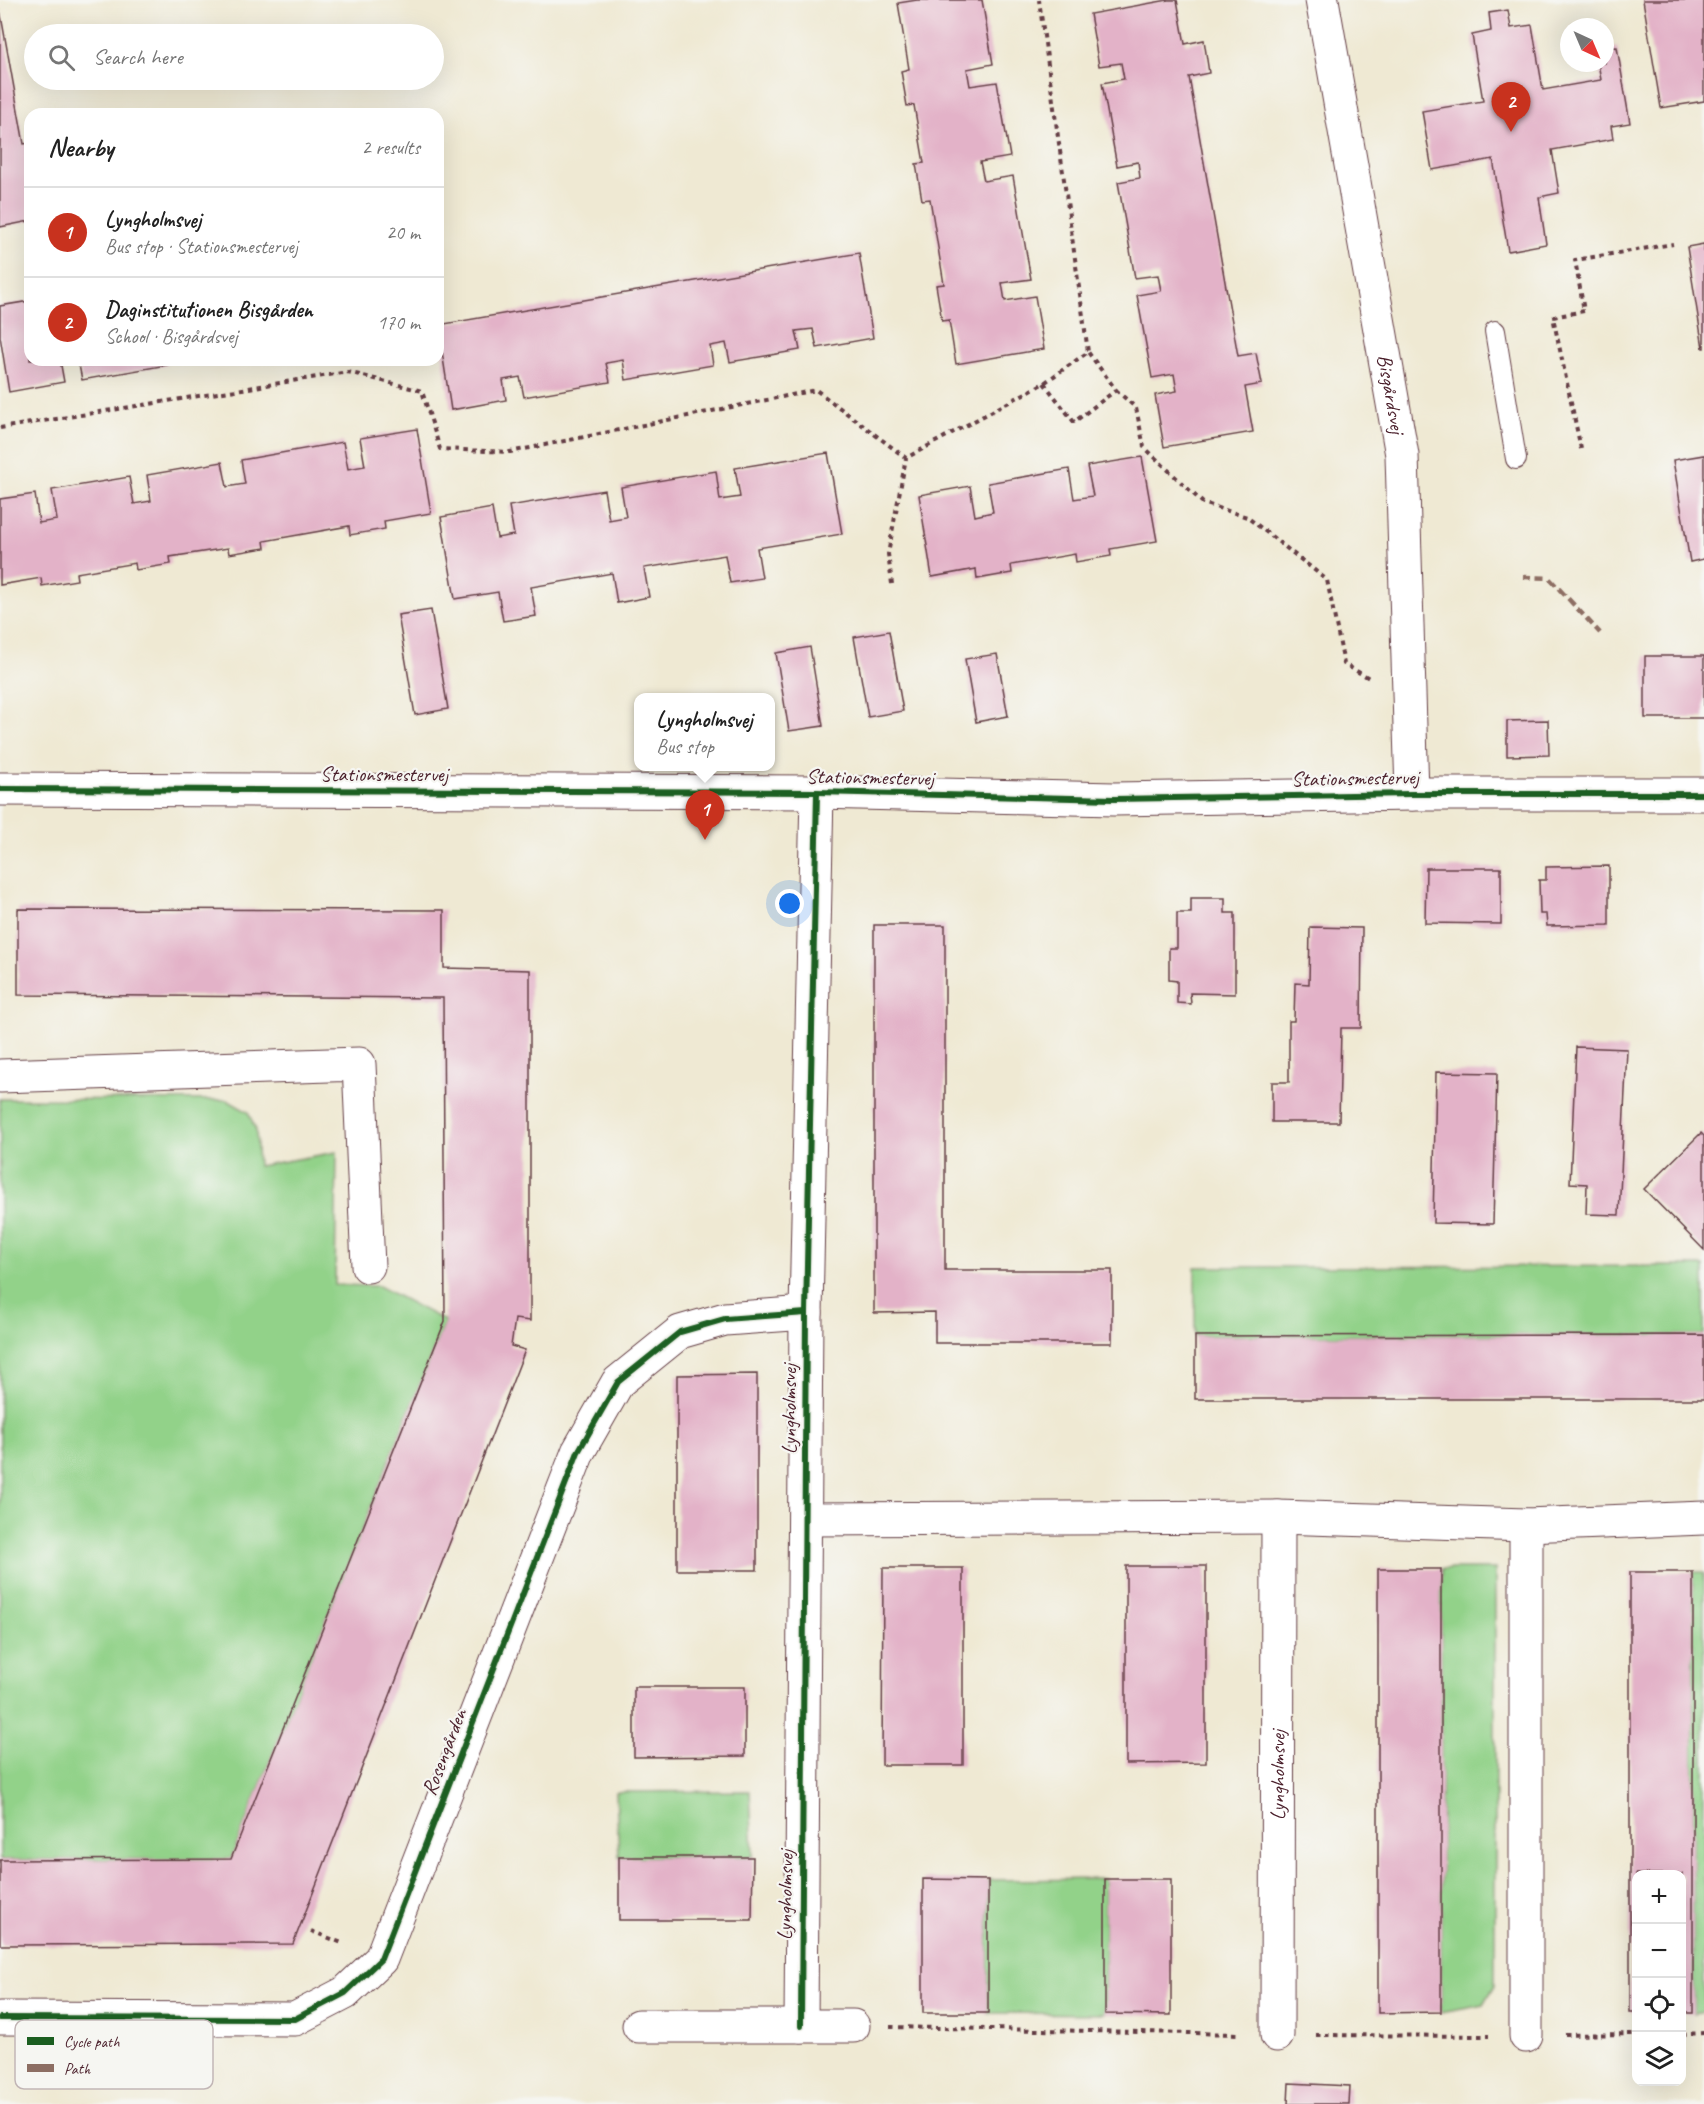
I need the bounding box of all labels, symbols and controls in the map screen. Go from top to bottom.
north arrow [1560,18,1614,72]
search box [24,24,444,90]
icon: search [45,41,78,74]
text: Search here [93,43,183,71]
pin: 2 [1492,82,1530,132]
text: Nearby [48,131,113,164]
text: 2 results [361,135,420,160]
text: Lyngholmsvej [105,206,201,234]
text: 1 [63,220,72,245]
text: 20 m [386,220,420,245]
text: Bus stop · Stationsmestervej [105,234,298,259]
text: Daginstitutionen Bisgården [105,296,313,324]
text: 2 [63,310,72,335]
text: 170 m [377,310,420,335]
text: School · Bisgårdsvej [105,324,238,349]
street label: Bisgårdsvej [1372,352,1411,438]
popup [634,693,775,771]
text: Lyngholmsvej [656,706,753,734]
text: Bus stop [656,734,714,759]
street label: Stationsmestervej [320,761,451,787]
street label: Stationsmestervej [806,763,937,791]
street label: Stationsmestervej [1291,764,1422,792]
pin: 1 [686,790,724,840]
your location [775,889,804,918]
street label: Lyngholmsvej [776,1361,802,1454]
street label: Rosengården [416,1704,473,1799]
street label: Lyngholmsvej [1264,1727,1291,1820]
street label: Lyngholmsvej [771,1847,799,1940]
map controls [1632,1870,1686,2086]
button: + [1632,1870,1686,1924]
button: − [1632,1924,1686,1978]
button: locate [1632,1978,1686,2032]
legend [15,2020,213,2089]
text: Cycle path [64,2032,120,2052]
button: layers [1632,2032,1686,2086]
text: Path [64,2059,91,2079]

